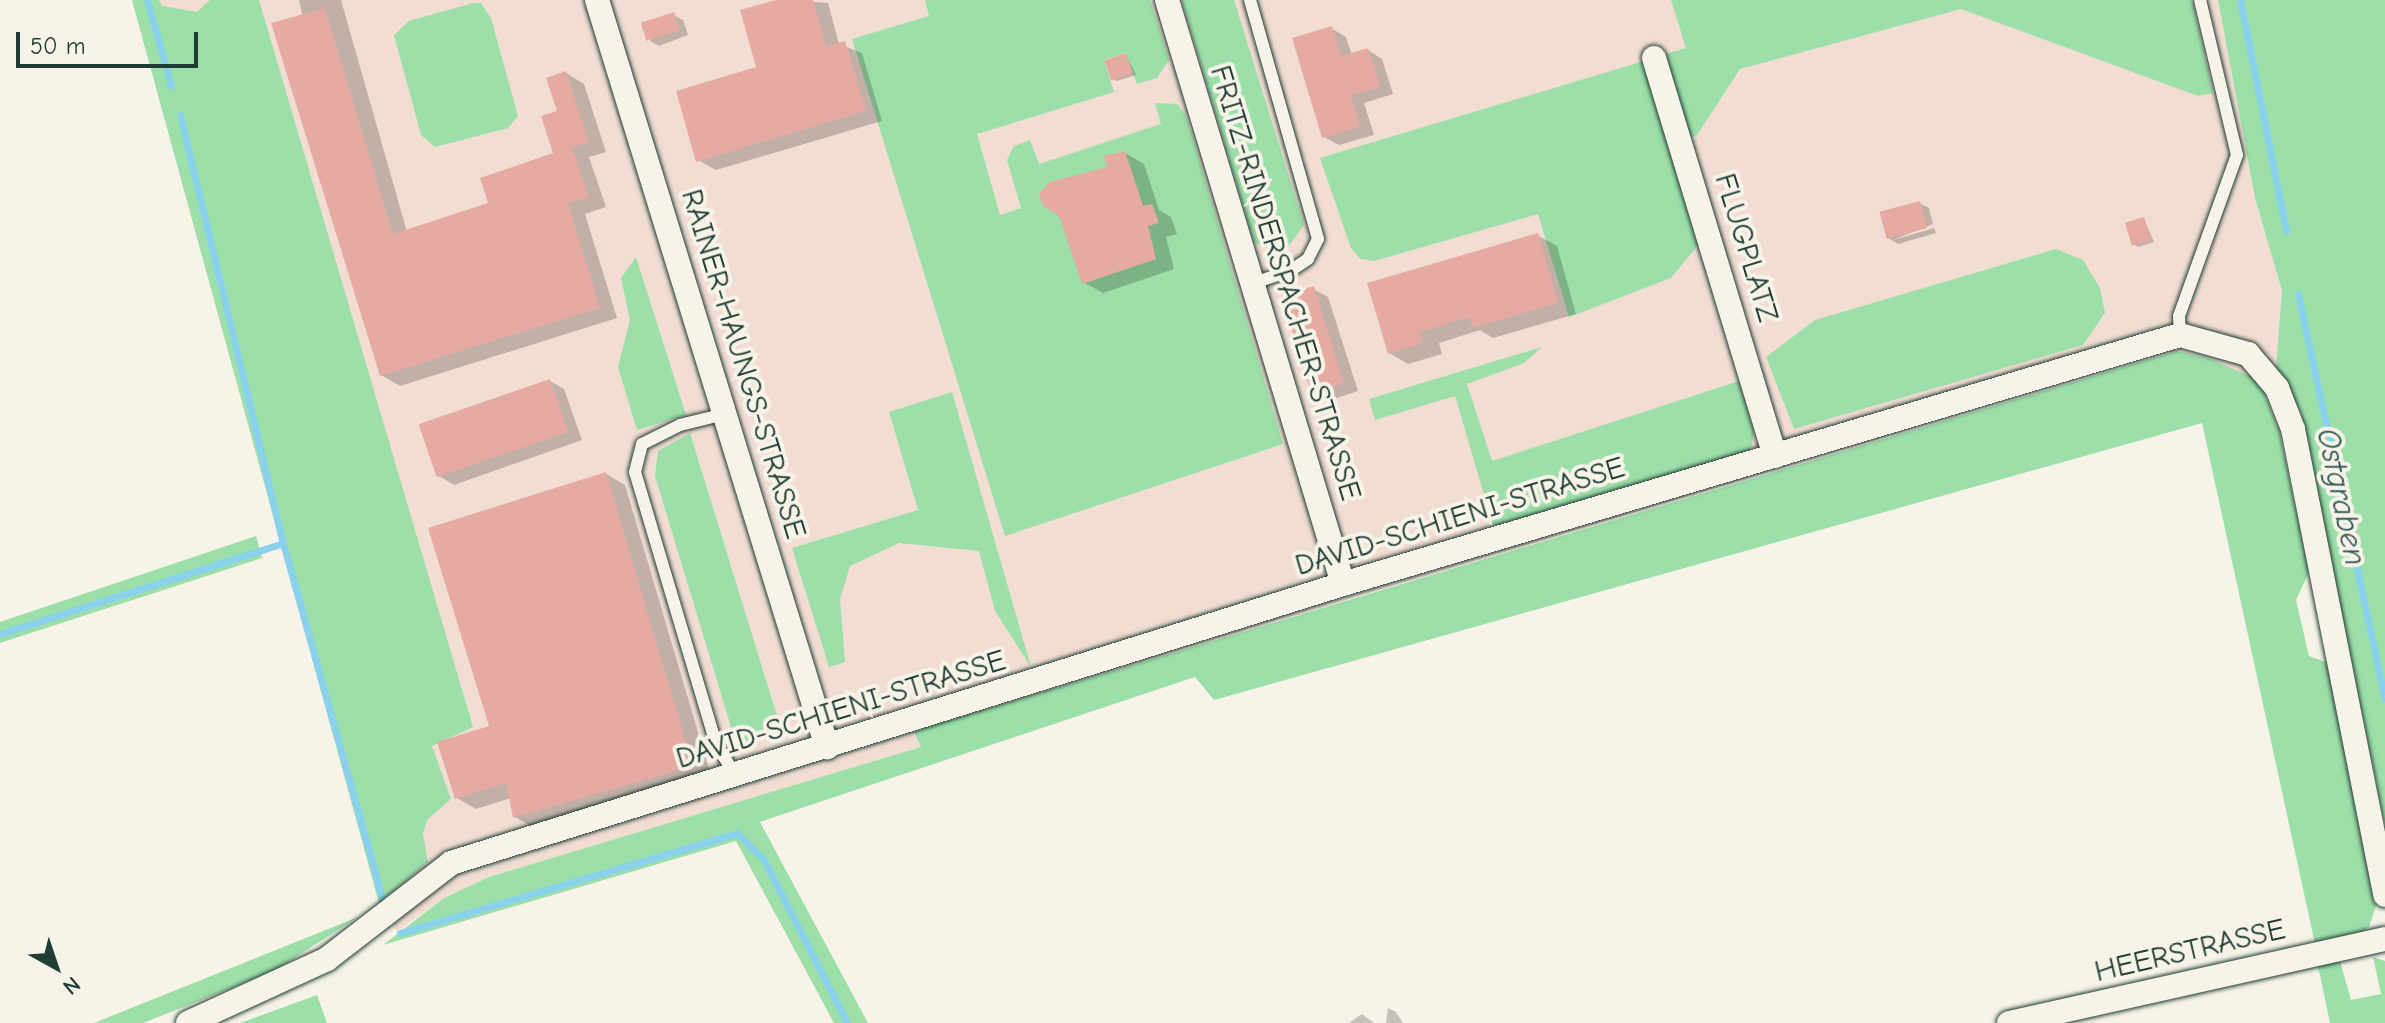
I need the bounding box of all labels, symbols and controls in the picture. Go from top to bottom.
scale bar [20,16,202,66]
text: 50 m [30,32,86,60]
street label: FRITZ-RINDERSPACHER-STRASSE [1202,61,1368,505]
street label: FLUGPLATZ [1706,169,1786,327]
street label: RAINER-HAUNGS-STRASSE [673,185,813,543]
water label: Ostgraben [2308,425,2374,569]
street label: DAVID-SCHIENI-STRASSE [1291,450,1629,584]
street label: DAVID-SCHIENI-STRASSE [672,643,1010,777]
street label: HEERSTRASSE [2091,912,2289,990]
north arrow [16,927,96,1007]
text: N [58,971,85,1000]

